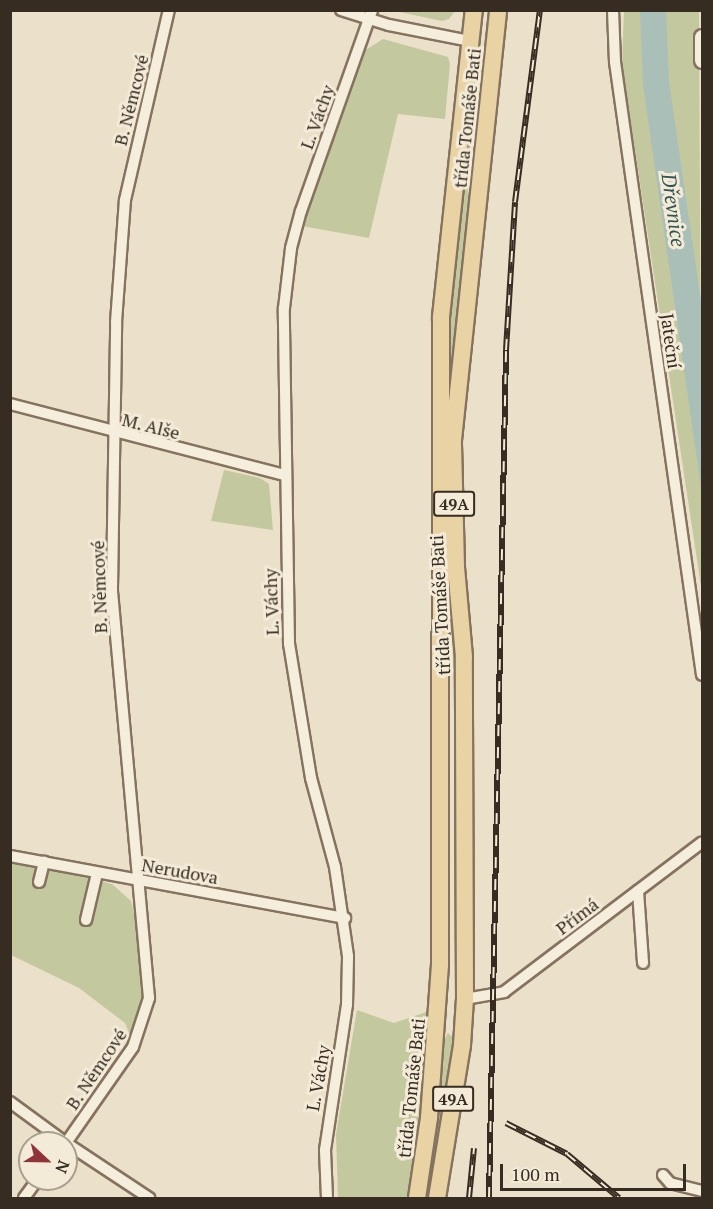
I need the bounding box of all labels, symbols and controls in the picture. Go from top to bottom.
street label: třída Tomáše Bati [449,47,485,189]
street label: B. Němcové [109,52,153,148]
street label: L. Váchy [295,81,339,153]
water label: Dřevnice [657,172,691,248]
street label: Jateční [656,312,686,370]
street label: M. Alše [119,408,183,444]
road number: 49A [433,491,475,517]
street label: třída Tomáše Bati [426,534,454,676]
street label: B. Němcové [87,540,111,634]
street label: L. Váchy [259,568,283,636]
street label: Nerudova [140,854,220,888]
street label: Přímá [551,893,603,939]
street label: třída Tomáše Bati [393,1017,429,1159]
street label: B. Němcové [61,1024,131,1114]
street label: L. Váchy [301,1043,335,1113]
road number: 49A [432,1086,474,1112]
north arrow [18,1131,78,1191]
scale bar [503,1152,689,1190]
text: N [50,1157,75,1177]
text: 100 m [511,1162,560,1186]

